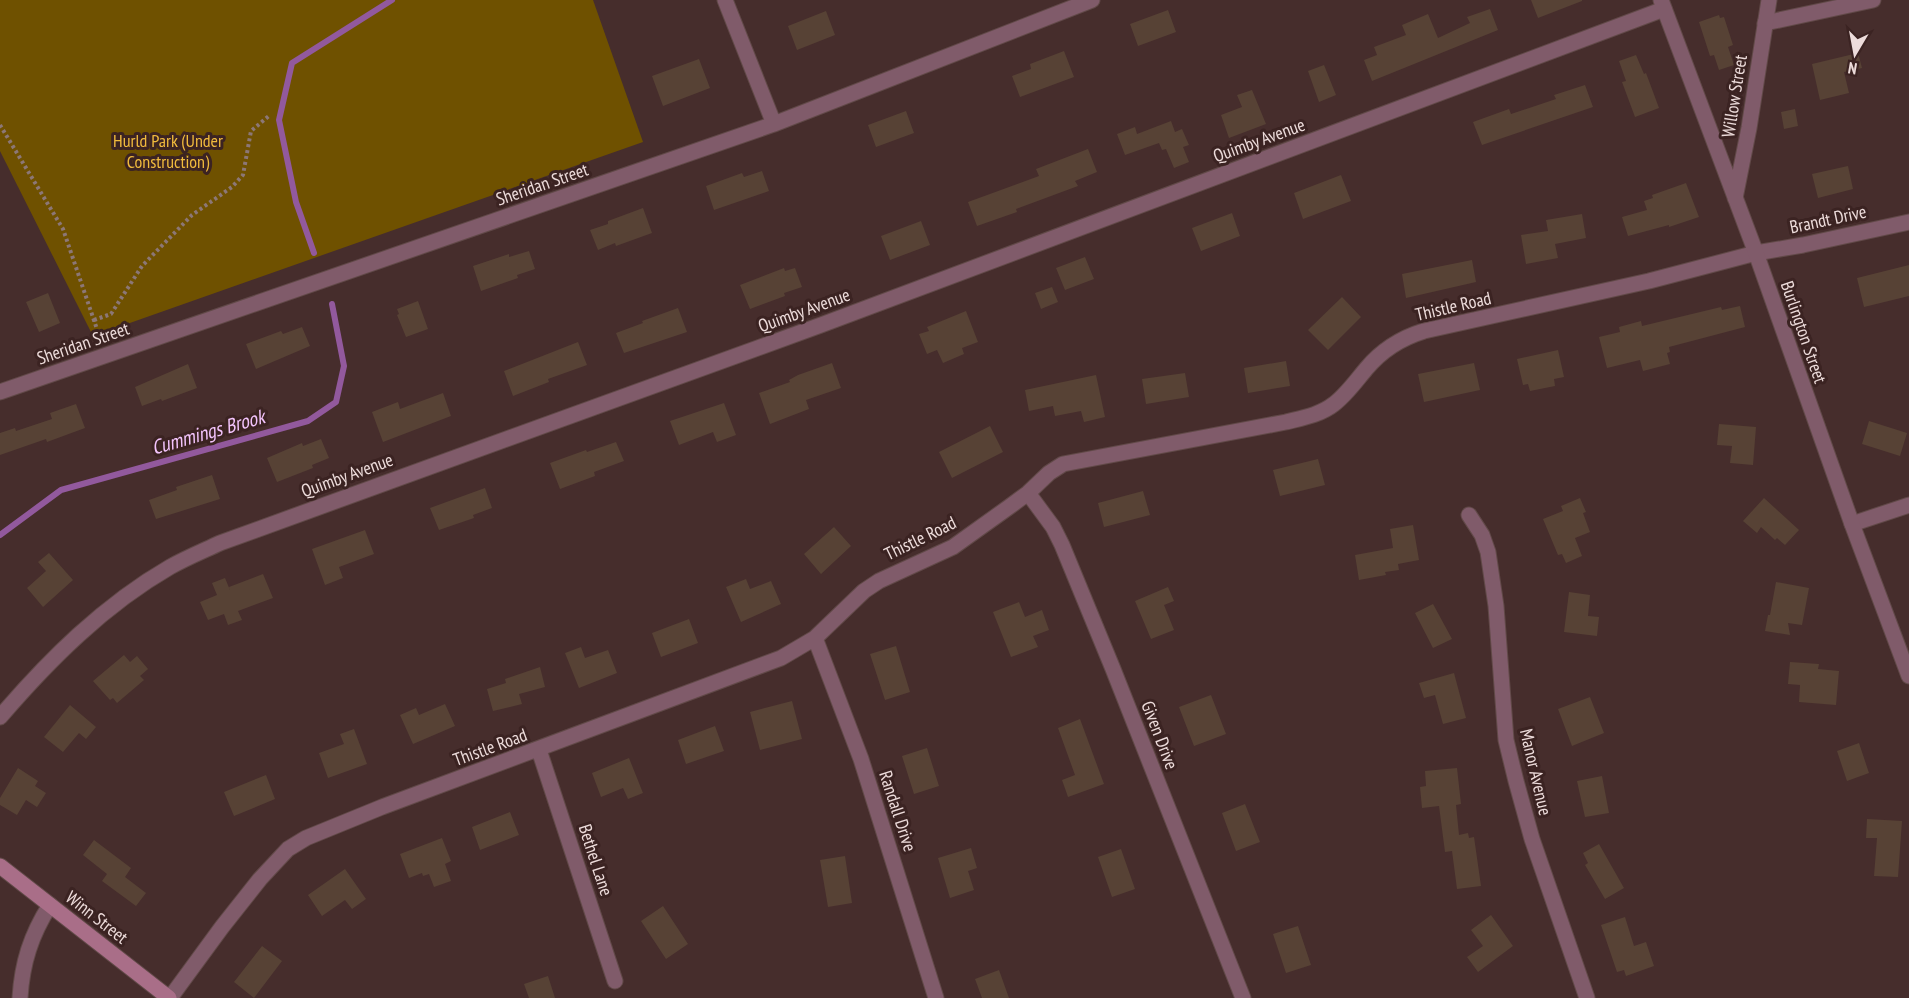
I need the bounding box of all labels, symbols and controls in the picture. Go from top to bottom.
north arrow [1825,24,1885,84]
street label: Willow Street [1716,53,1752,139]
text: N [1846,58,1858,79]
street label: Quimby Avenue [1210,113,1308,167]
park label: Hurld Park (Under Construction) [113,129,223,173]
street label: Sheridan Street [493,158,591,210]
street label: Brandt Drive [1788,200,1868,238]
street label: Burlington Street [1776,278,1832,386]
street label: Quimby Avenue [755,283,853,337]
street label: Thistle Road [1413,286,1493,326]
street label: Sheridan Street [34,317,132,369]
water label: Cummings Brook [149,403,270,461]
street label: Quimby Avenue [298,448,396,502]
street label: Thistle Road [880,511,960,565]
street label: Given Drive [1136,697,1184,773]
street label: Thistle Road [450,723,530,771]
street label: Manor Avenue [1515,726,1557,818]
street label: Randall Drive [874,768,922,854]
street label: Bethel Lane [574,821,618,899]
street label: Winn Street [61,885,133,949]

